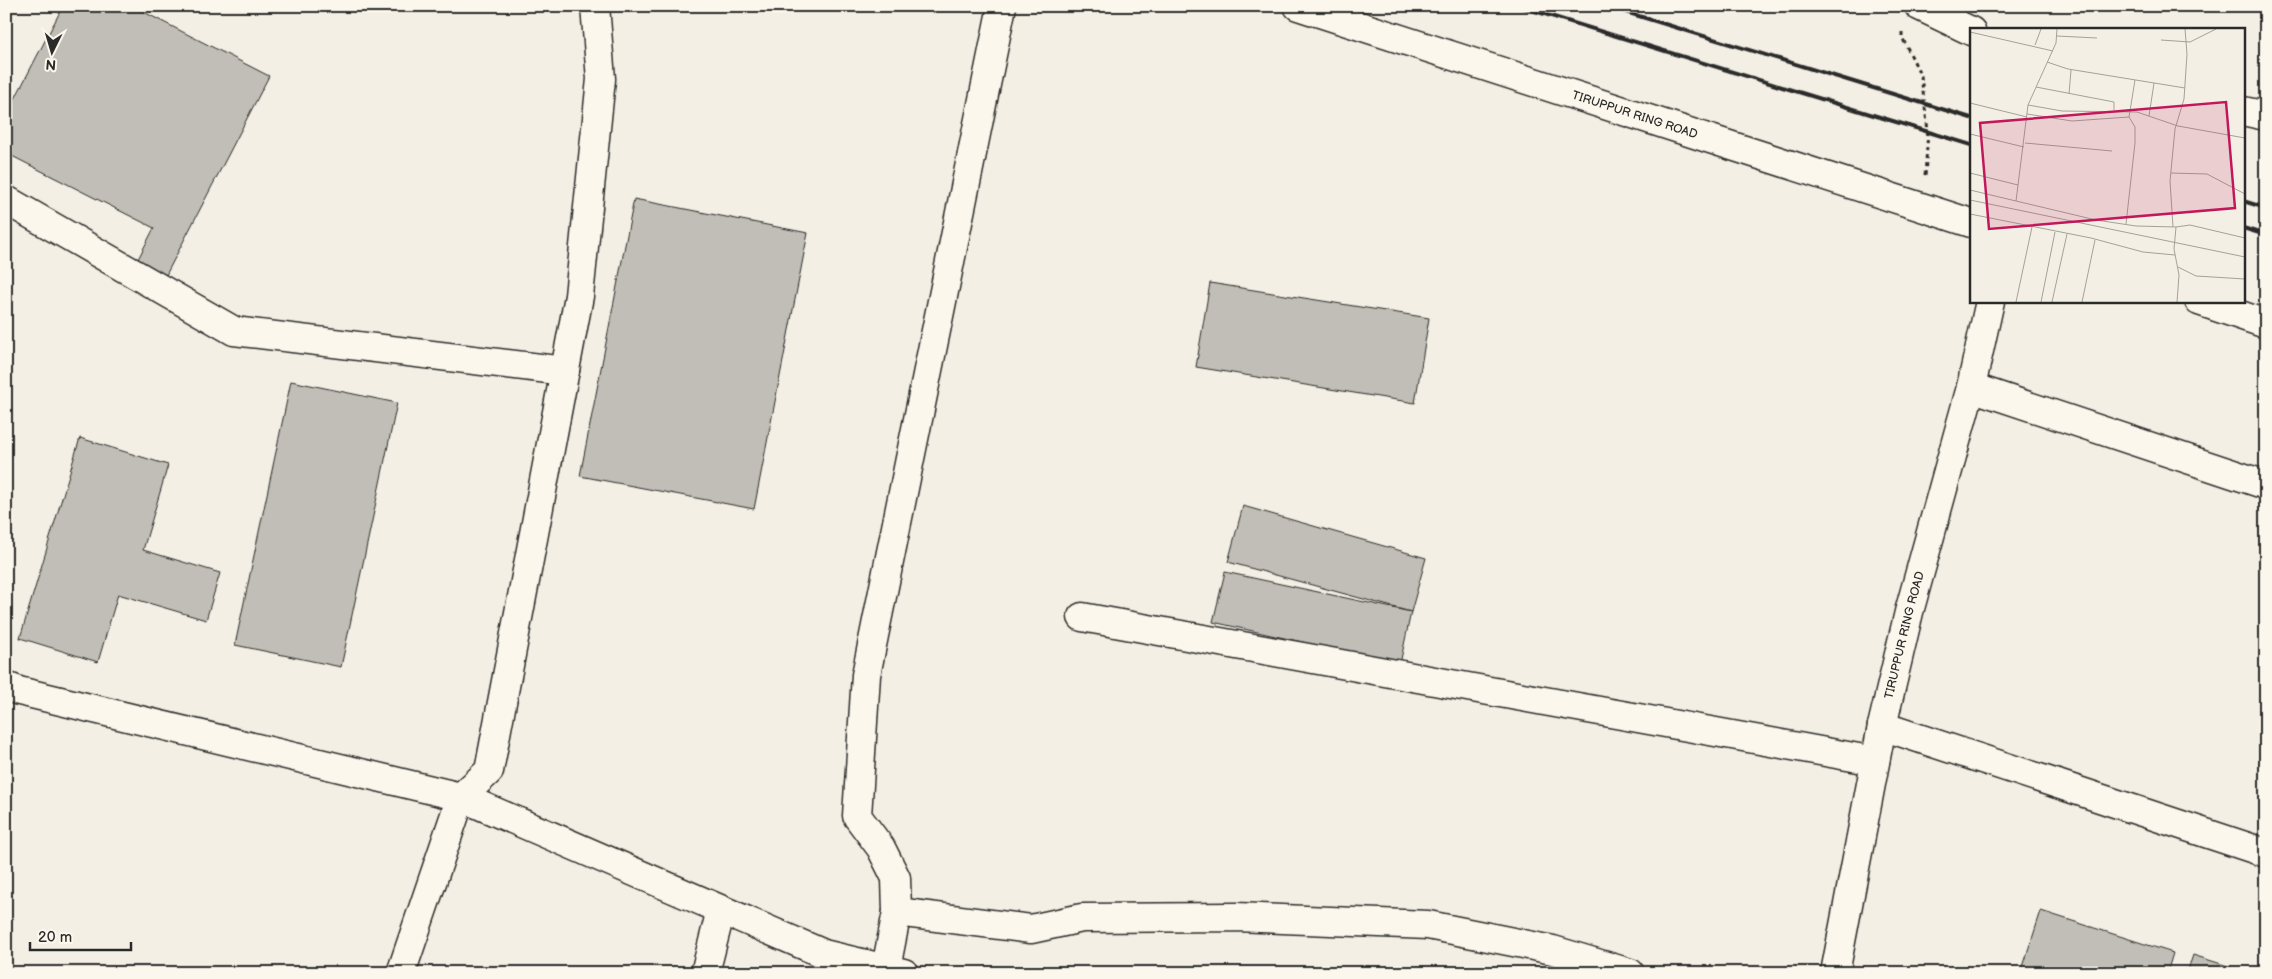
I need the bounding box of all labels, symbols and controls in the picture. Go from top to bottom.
north arrow [28,28,78,78]
inset map [1970,28,2244,302]
text: N [45,56,57,73]
street label: TIRUPPUR RING ROAD [1570,88,1700,142]
street label: TIRUPPUR RING ROAD [1882,569,1928,701]
scale bar [30,919,131,951]
text: 20 m [38,928,72,947]

